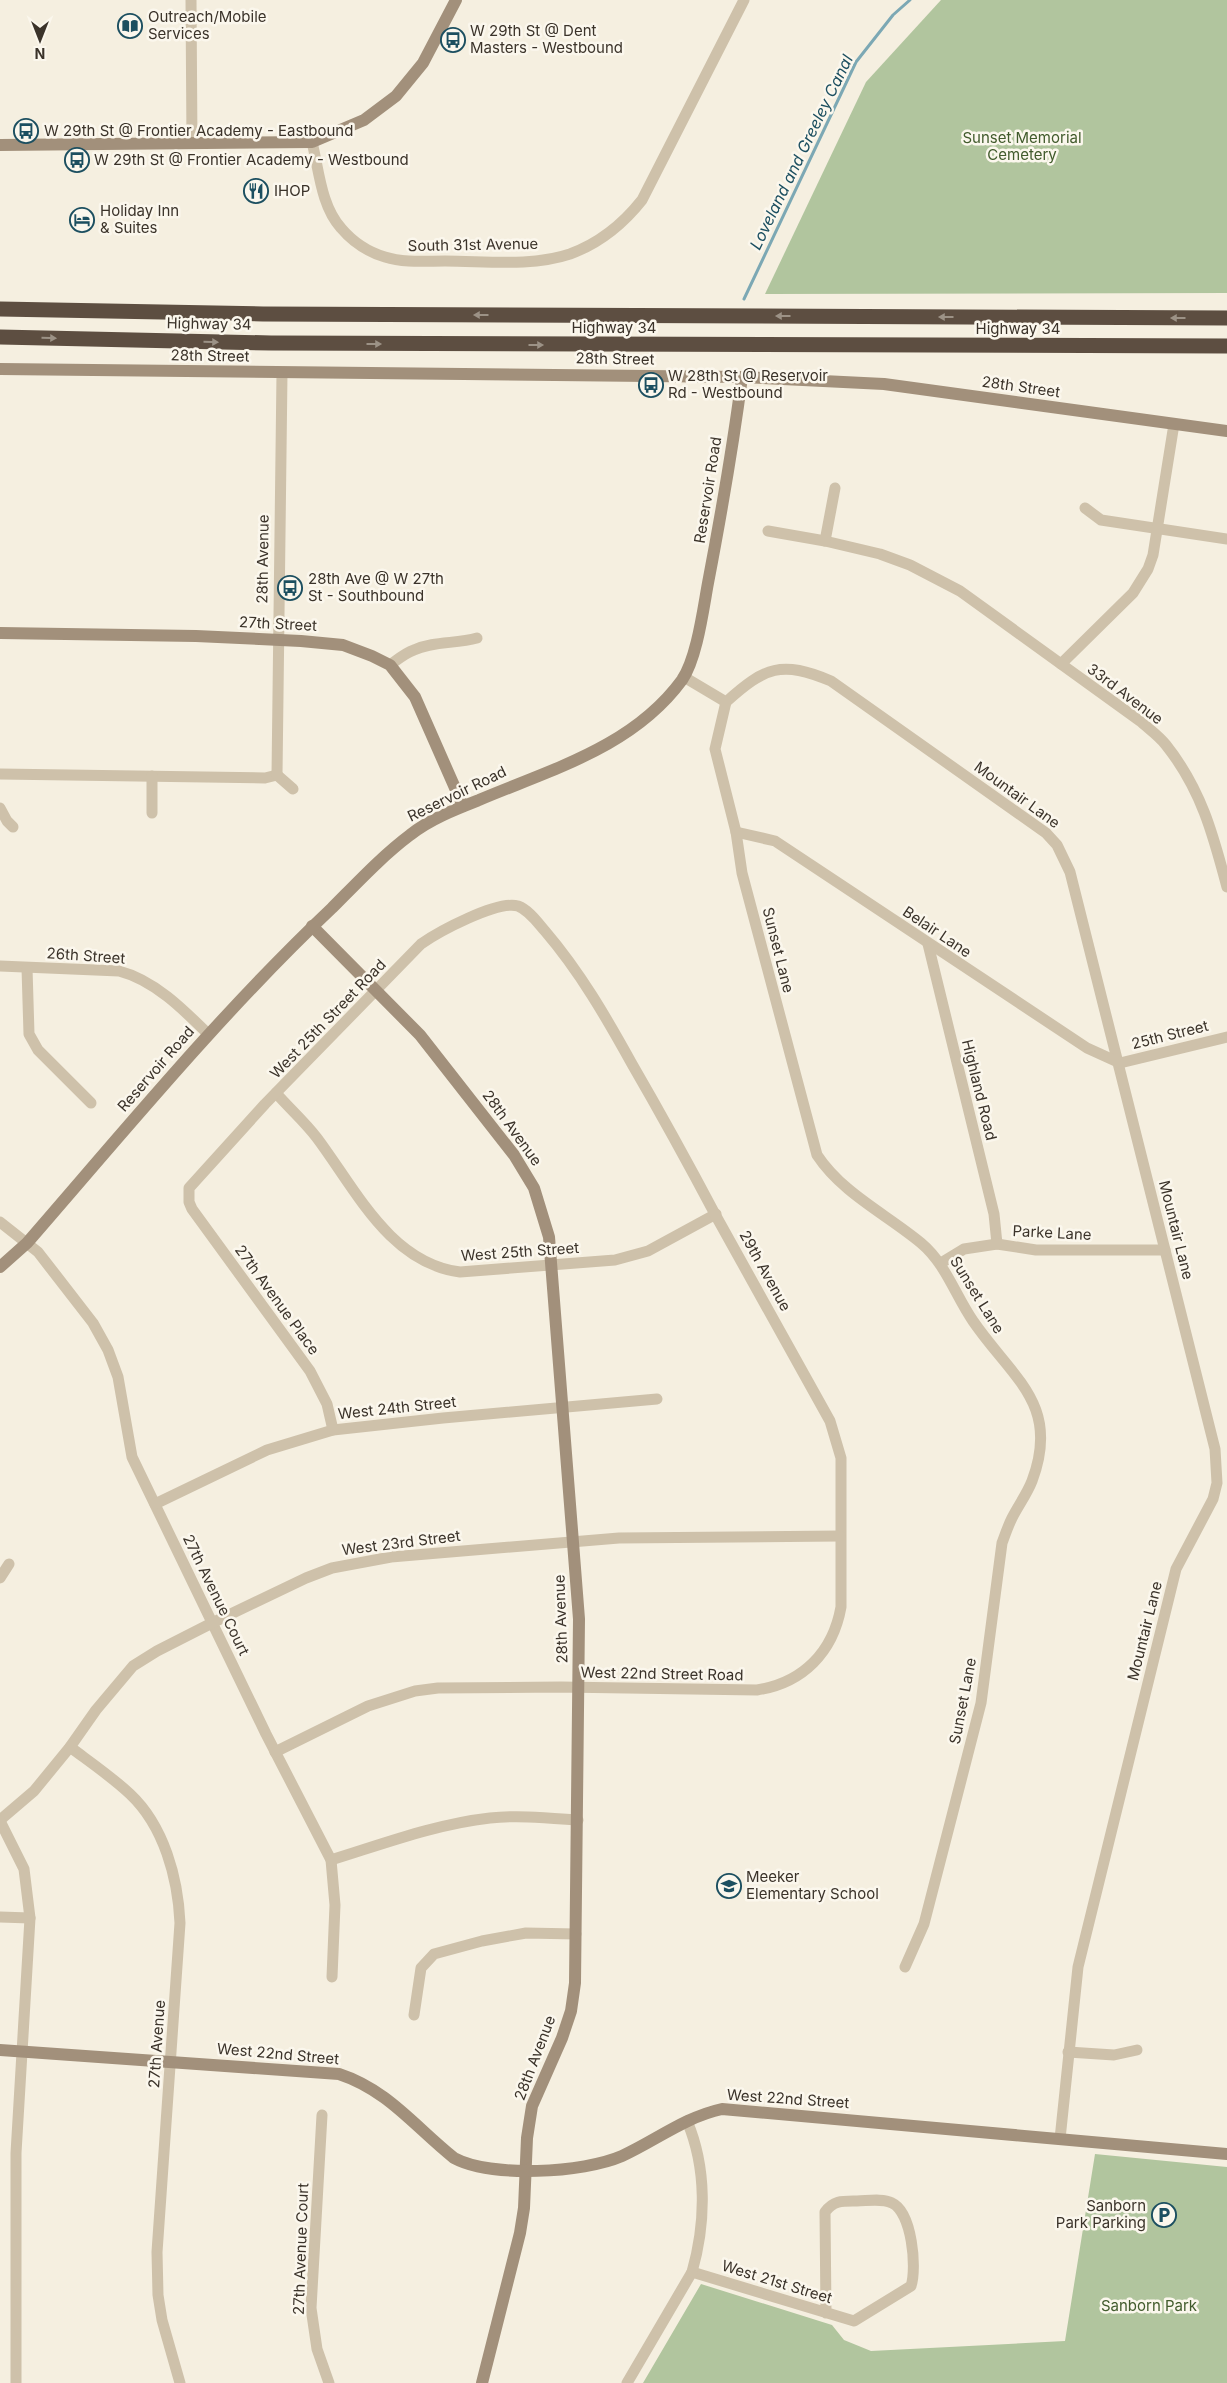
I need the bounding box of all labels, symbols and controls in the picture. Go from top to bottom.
place label: Outreach/Mobile Services [148,7,267,43]
library icon: Outreach/Mobile Services [117,13,143,39]
north arrow [15,15,65,65]
place label: W 29th St @ Dent Masters - Westbound [470,21,623,57]
bus stop icon: W 29th St @ Dent Masters - Westbound [440,27,466,53]
text: N [35,45,45,62]
water label: Loveland and Greeley Canal [745,51,857,253]
bus stop icon: W 29th St @ Frontier Academy - Eastbound [13,118,39,144]
place label: W 29th St @ Frontier Academy - Eastbound [44,121,353,140]
park label: Sunset Memorial Cemetery [962,128,1082,164]
bus stop icon: W 29th St @ Frontier Academy - Westbound [64,147,90,173]
place label: W 29th St @ Frontier Academy - Westbound [94,150,409,169]
restaurant icon: IHOP [243,178,269,204]
place label: IHOP [274,181,310,200]
place label: Holiday Inn & Suites [100,201,179,237]
hotel icon: Holiday Inn & Suites [69,207,95,233]
street label: South 31st Avenue [408,234,538,255]
one-way arrow [473,311,489,319]
one-way arrow [775,312,791,320]
street label: Highway 34 [166,313,252,334]
one-way arrow [938,313,954,321]
one-way arrow [1170,314,1186,322]
street label: Highway 34 [572,318,656,337]
street label: Highway 34 [976,319,1060,338]
one-way arrow [41,334,57,342]
one-way arrow [203,338,219,346]
one-way arrow [366,340,382,348]
one-way arrow [528,341,544,349]
street label: 28th Street [170,345,250,366]
street label: 28th Street [575,348,655,369]
place label: W 28th St @ Reservoir Rd - Westbound [668,366,828,402]
bus stop icon: W 28th St @ Reservoir Rd - Westbound [638,372,664,398]
street label: 28th Street [981,372,1061,401]
street label: Reservoir Road [690,435,725,545]
street label: 28th Avenue [252,514,273,604]
place label: 28th Ave @ W 27th St - Southbound [308,569,444,605]
bus stop icon: 28th Ave @ W 27th St - Southbound [277,575,303,601]
street label: 27th Street [239,612,318,635]
street label: 33rd Avenue [1084,659,1167,728]
street label: Mountair Lane [971,757,1064,832]
street label: Reservoir Road [404,761,509,826]
street label: Belair Lane [899,902,975,961]
street label: Sunset Lane [759,905,798,995]
street label: 26th Street [46,943,126,968]
street label: West 25th Street Road [266,955,390,1082]
street label: 25th Street [1129,1016,1210,1053]
street label: Reservoir Road [113,1022,198,1115]
street label: Highland Road [958,1037,1001,1142]
street label: 28th Avenue [479,1086,546,1169]
street label: Mountair Lane [1155,1178,1198,1282]
street label: Parke Lane [1012,1221,1092,1244]
street label: 29th Avenue [735,1227,795,1314]
street label: West 25th Street [460,1238,580,1265]
street label: 27th Avenue Place [231,1241,324,1358]
street label: Sunset Lane [946,1253,1009,1337]
street label: West 24th Street [337,1392,457,1423]
street label: West 23rd Street [341,1526,461,1559]
street label: 27th Avenue Court [179,1531,254,1658]
street label: 28th Avenue [549,1574,572,1664]
street label: Mountair Lane [1123,1579,1166,1683]
street label: Sunset Lane [945,1656,980,1746]
street label: West 22nd Street Road [580,1663,744,1684]
place label: Meeker Elementary School [746,1867,879,1903]
school or university icon: Meeker Elementary School [716,1873,742,1899]
street label: 27th Avenue [144,1999,169,2089]
street label: 28th Avenue [510,2013,559,2103]
street label: West 22nd Street [216,2039,340,2068]
street label: West 22nd Street [726,2085,850,2112]
street label: 27th Avenue Court [289,2183,312,2315]
place label: Sanborn Park Parking [1056,2196,1146,2232]
parking icon: Sanborn Park Parking [1151,2202,1177,2228]
street label: West 21st Street [720,2256,835,2307]
park label: Sanborn Park [1101,2296,1198,2315]

